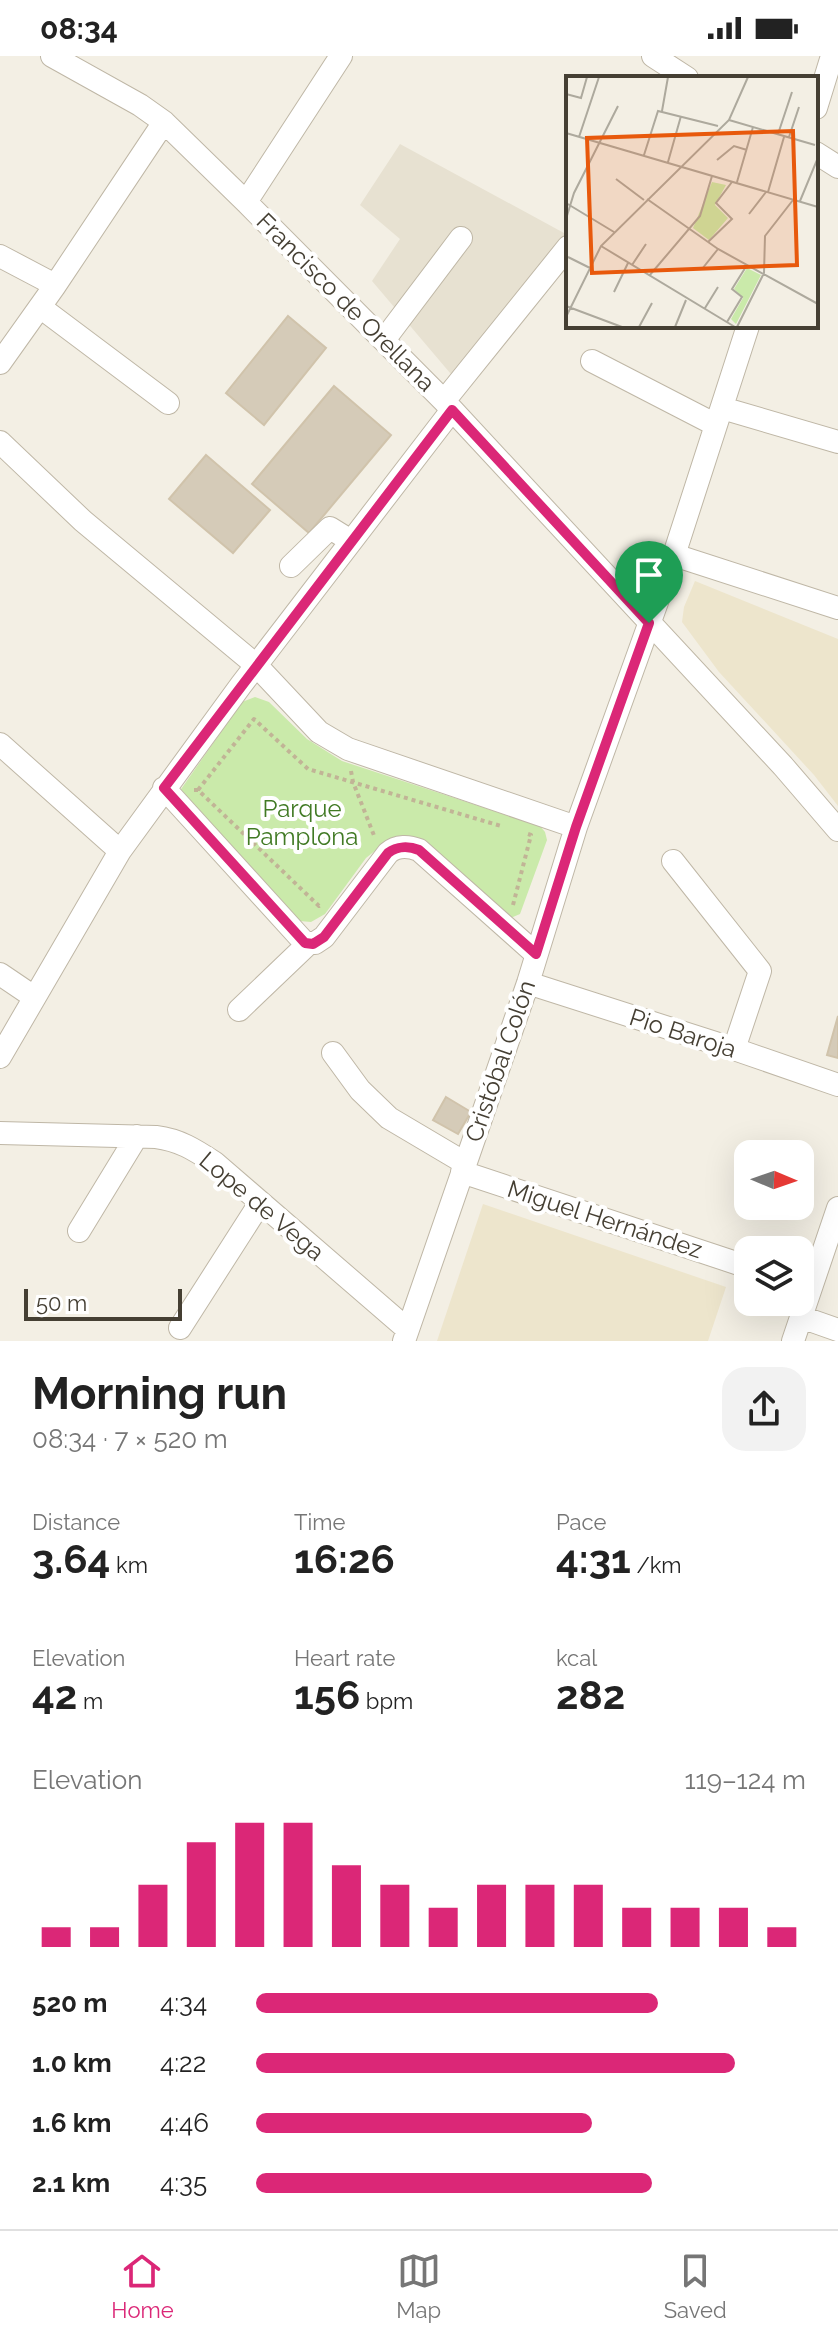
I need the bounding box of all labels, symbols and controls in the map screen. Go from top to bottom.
text: 08:34 [40,11,118,46]
inset map [566,76,818,328]
street label: Francisco de Orellana [251,207,441,397]
pin [615,541,683,623]
icon: arrive [627,553,671,597]
park label: Parque Pamplona [246,794,358,851]
street label: Cristóbal Colón [459,976,541,1146]
street label: Pio Baroja [626,1002,740,1064]
north arrow [734,1140,814,1220]
map controls [734,1140,814,1316]
street label: Lope de Vega [194,1145,330,1267]
street label: Miguel Hernández [504,1174,706,1264]
button: layers [734,1236,814,1316]
scale bar [24,1285,182,1321]
text: 50 m [36,1290,87,1316]
button: share [722,1367,806,1451]
text: Morning run [32,1368,287,1419]
text: 08:34 · 7 × 520 m [32,1424,228,1454]
text: Distance [32,1509,120,1535]
text: Time [294,1509,345,1535]
text: Pace [556,1509,606,1535]
text: 3.64 [32,1535,110,1582]
text: 16:26 [294,1535,395,1582]
text: 4:31 [556,1535,631,1582]
text: km [110,1552,148,1578]
text: /km [631,1552,682,1578]
text: Elevation [32,1645,125,1671]
text: Heart rate [294,1645,395,1671]
text: kcal [556,1645,597,1671]
text: 42 [32,1671,77,1718]
text: 156 [294,1671,360,1718]
text: 282 [556,1671,625,1718]
text: m [77,1688,103,1714]
text: bpm [360,1688,413,1714]
text: Elevation [32,1765,142,1795]
text: 119–124 m [684,1765,806,1795]
text: 520 m [32,1988,107,2018]
text: 4:34 [160,1988,207,2018]
text: 1.0 km [32,2048,112,2078]
text: 4:22 [160,2048,206,2078]
text: 1.6 km [32,2108,111,2138]
text: 4:46 [160,2108,209,2138]
text: 2.1 km [32,2168,110,2198]
text: 4:35 [160,2168,207,2198]
tab: Home [111,2249,174,2323]
tab: Map [396,2249,441,2323]
tab: Saved [664,2249,727,2323]

